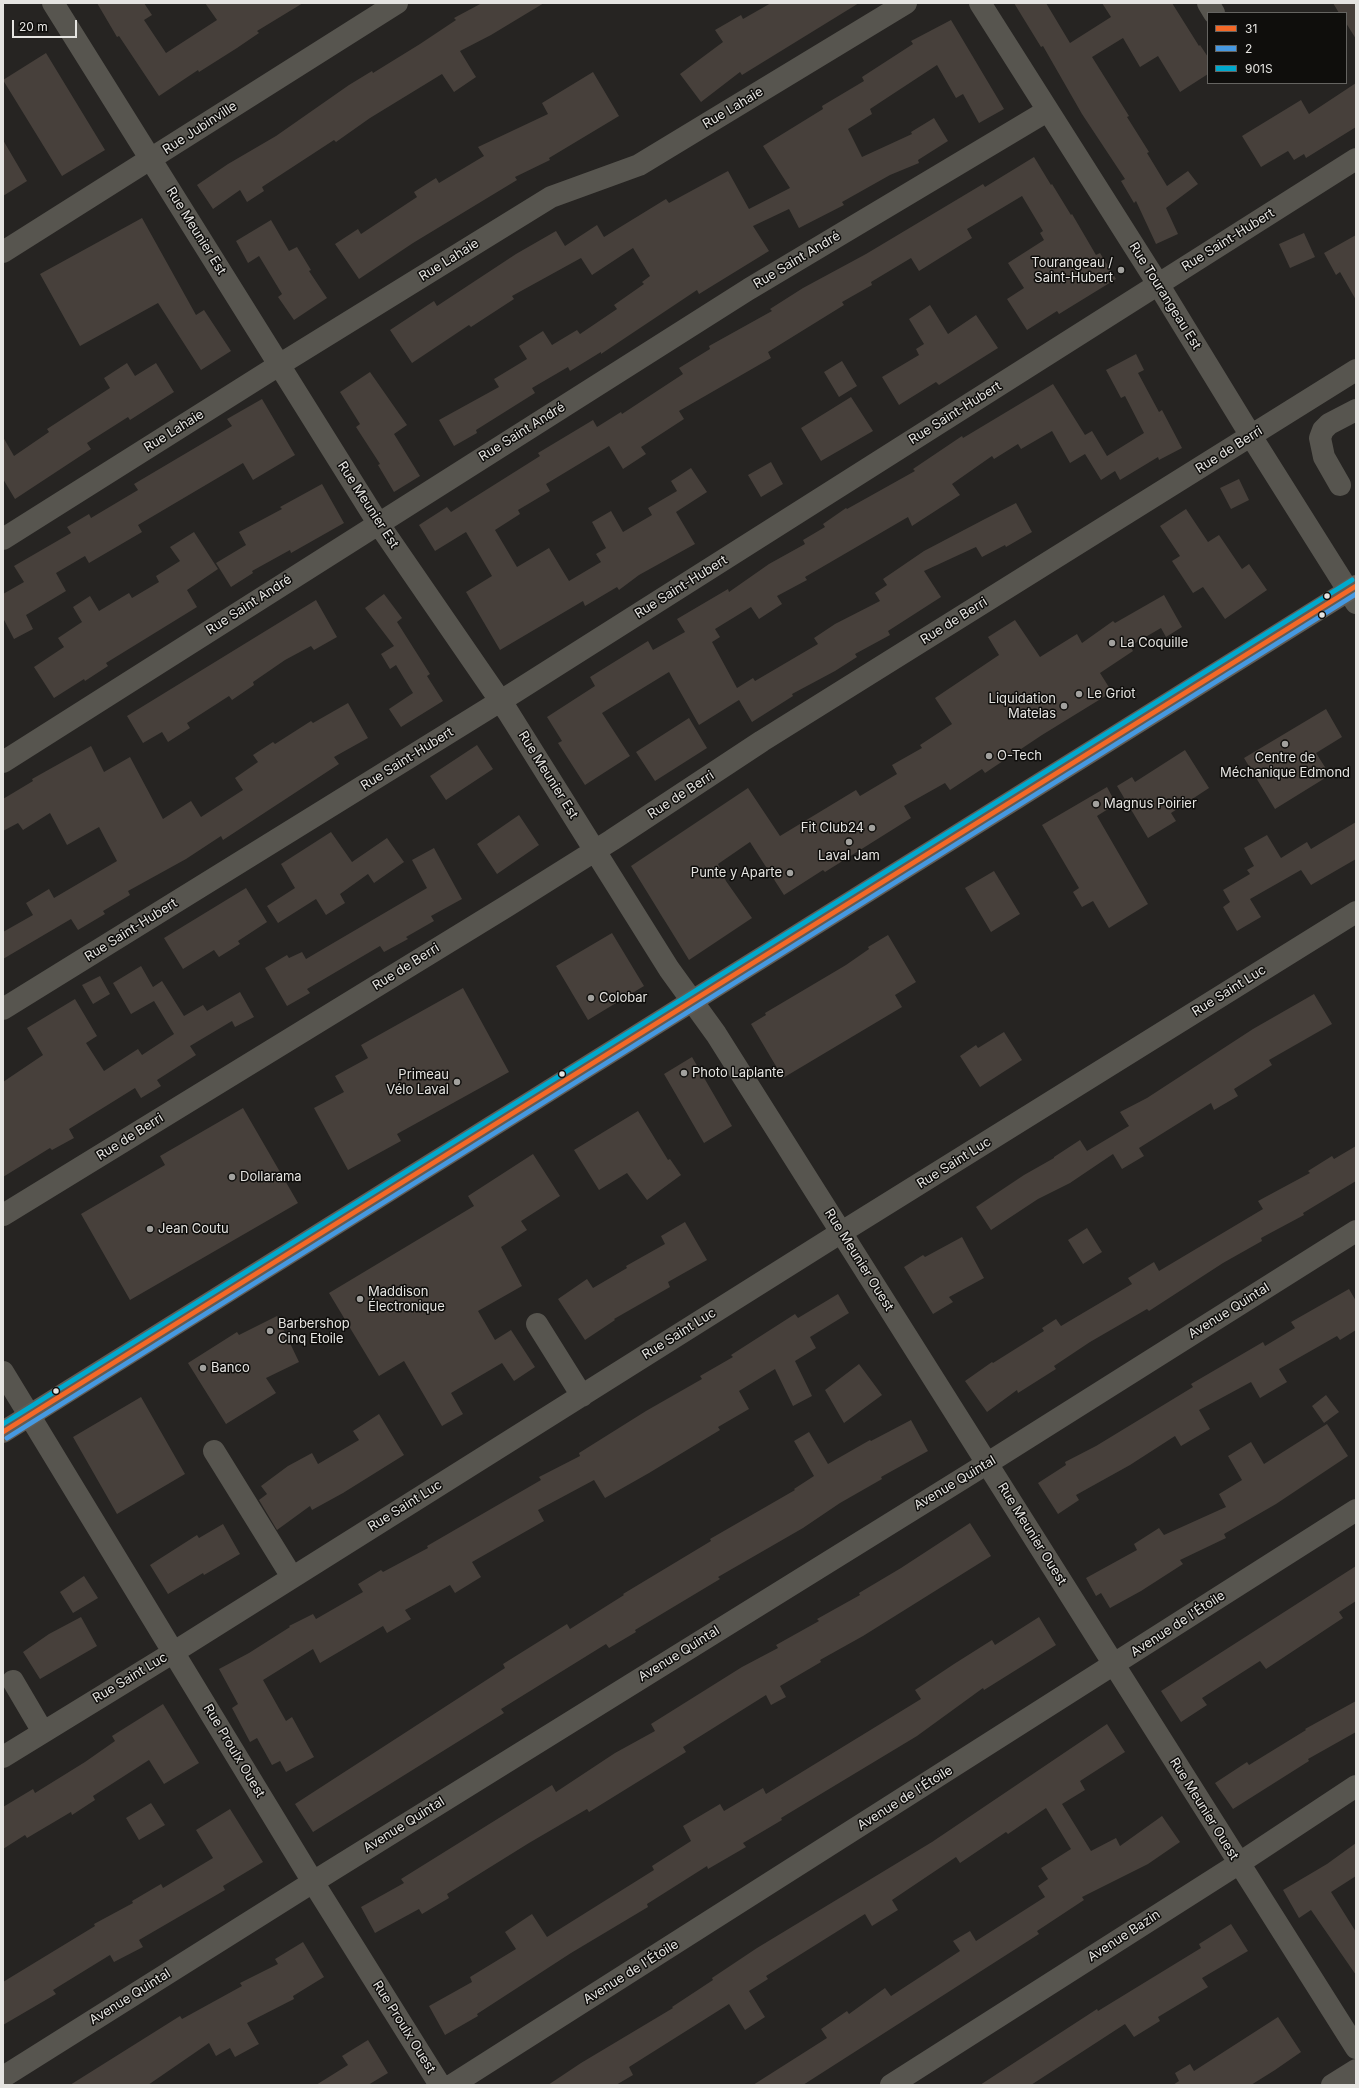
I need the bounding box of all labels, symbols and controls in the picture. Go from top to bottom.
scale bar [14,12,79,38]
legend [1207,12,1347,84]
text: 20 m [19,19,48,34]
text: 31 [1245,21,1257,36]
text: 2 [1245,41,1252,56]
text: 901S [1245,61,1273,76]
street label: Rue Lahaie [700,84,766,132]
street label: Rue Jubinville [160,98,240,158]
street label: Rue Meunier Est [163,184,229,278]
street label: Rue Saint-Hubert [1179,205,1277,275]
street label: Rue Saint André [751,228,843,292]
street label: Rue Lahaie [416,235,482,285]
street label: Rue Tourangeau Est [1126,240,1204,352]
place label: Tourangeau / Saint-Hubert [1031,255,1113,286]
marker: Tourangeau / Saint-Hubert [1116,265,1126,275]
street label: Rue Saint-Hubert [906,378,1004,448]
street label: Rue Saint André [476,399,568,465]
street label: Rue Lahaie [141,406,207,456]
street label: Rue de Berri [1193,423,1265,477]
street label: Rue Meunier Est [334,459,402,551]
street label: Rue Saint-Hubert [632,552,730,622]
street label: Rue Saint André [203,572,295,638]
unlabelled marker [1322,591,1332,601]
street label: Rue de Berri [918,594,990,648]
unlabelled marker [1317,610,1327,620]
place label: La Coquille [1120,635,1188,651]
marker: La Coquille [1107,638,1117,648]
place label: Le Griot [1087,686,1136,702]
marker: Le Griot [1074,689,1084,699]
place label: Liquidation Matelas [989,691,1056,722]
marker: Liquidation Matelas [1059,701,1069,711]
street label: Rue Saint-Hubert [358,724,456,794]
street label: Rue Meunier Est [515,728,581,822]
marker: Centre de Méchanique Edmond [1280,739,1290,749]
place label: O-Tech [997,748,1042,764]
place label: Centre de Méchanique Edmond [1220,750,1350,781]
marker: O-Tech [984,751,994,761]
street label: Rue de Berri [645,768,717,822]
place label: Magnus Poirier [1104,796,1197,812]
marker: Magnus Poirier [1091,799,1101,809]
place label: Fit Club24 [801,820,864,836]
marker: Fit Club24 [867,823,877,833]
marker: Laval Jam [844,837,854,847]
place label: Laval Jam [818,848,880,864]
place label: Punte y Aparte [691,865,782,881]
marker: Punte y Aparte [785,868,795,878]
street label: Rue Saint-Hubert [82,895,180,965]
street label: Rue de Berri [370,940,442,994]
street label: Rue Saint Luc [1189,962,1269,1020]
place label: Colobar [599,990,648,1006]
marker: Colobar [586,993,596,1003]
place label: Photo Laplante [692,1065,784,1081]
place label: Primeau Vélo Laval [386,1067,449,1098]
marker: Photo Laplante [679,1068,689,1078]
unlabelled marker [557,1069,567,1079]
marker: Primeau Vélo Laval [452,1077,462,1087]
street label: Rue de Berri [94,1110,166,1164]
street label: Rue Saint Luc [914,1134,994,1192]
place label: Dollarama [240,1169,302,1185]
marker: Dollarama [227,1172,237,1182]
street label: Rue Meunier Ouest [821,1206,897,1314]
place label: Jean Coutu [158,1221,229,1237]
marker: Jean Coutu [145,1224,155,1234]
street label: Avenue Quintal [1186,1280,1272,1342]
place label: Maddison Électronique [368,1284,445,1315]
marker: Maddison Électronique [355,1294,365,1304]
street label: Rue Saint Luc [639,1305,719,1363]
place label: Barbershop Cinq Etoile [278,1316,350,1347]
marker: Barbershop Cinq Etoile [265,1326,275,1336]
place label: Banco [211,1360,250,1376]
marker: Banco [198,1363,208,1373]
unlabelled marker [51,1386,61,1396]
street label: Avenue Quintal [911,1452,999,1514]
street label: Rue Saint Luc [365,1477,445,1535]
street label: Rue Meunier Ouest [994,1480,1070,1588]
street label: Avenue de l'Étoile [1128,1588,1228,1660]
street label: Avenue Quintal [636,1623,722,1685]
street label: Rue Saint Luc [90,1650,170,1706]
street label: Rue Proulx Ouest [200,1702,268,1800]
street label: Rue Meunier Ouest [1166,1755,1242,1863]
street label: Avenue de l'Étoile [855,1762,955,1834]
street label: Avenue Quintal [361,1794,447,1856]
street label: Avenue Bazin [1085,1907,1163,1965]
street label: Avenue de l'Étoile [581,1936,681,2008]
street label: Avenue Quintal [87,1966,173,2028]
street label: Rue Proulx Ouest [369,1978,439,2076]

